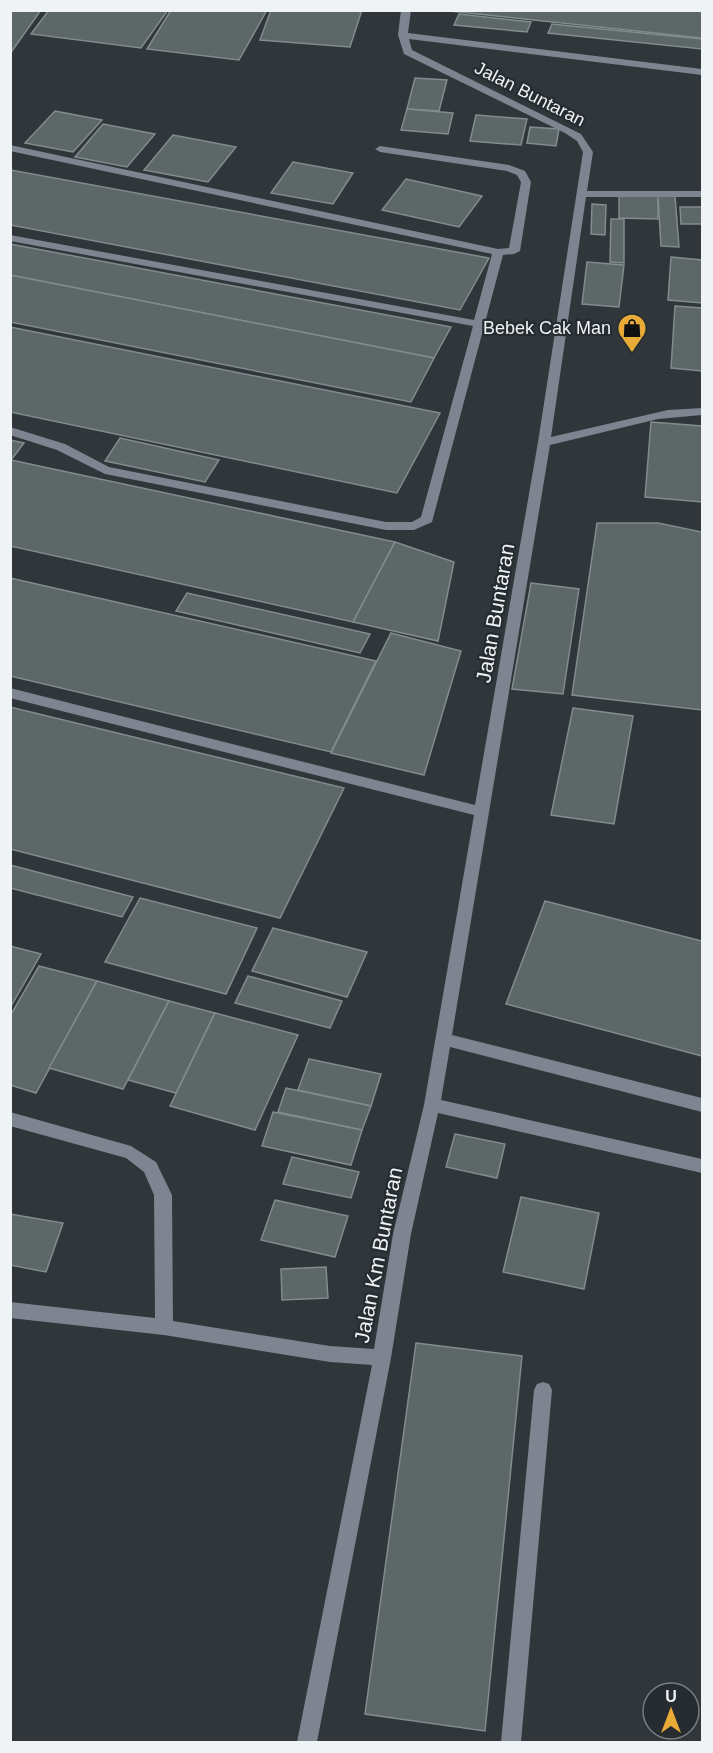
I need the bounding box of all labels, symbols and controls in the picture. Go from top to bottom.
street label: Jalan Buntaran [472,58,588,130]
shop icon: Bebek Cak Man [616,312,648,354]
place label: Bebek Cak Man [483,318,611,338]
street label: Jalan Buntaran [471,541,519,685]
street label: Jalan Km Buntaran [350,1165,406,1345]
north arrow [641,1681,701,1741]
text: U [665,1688,677,1705]

